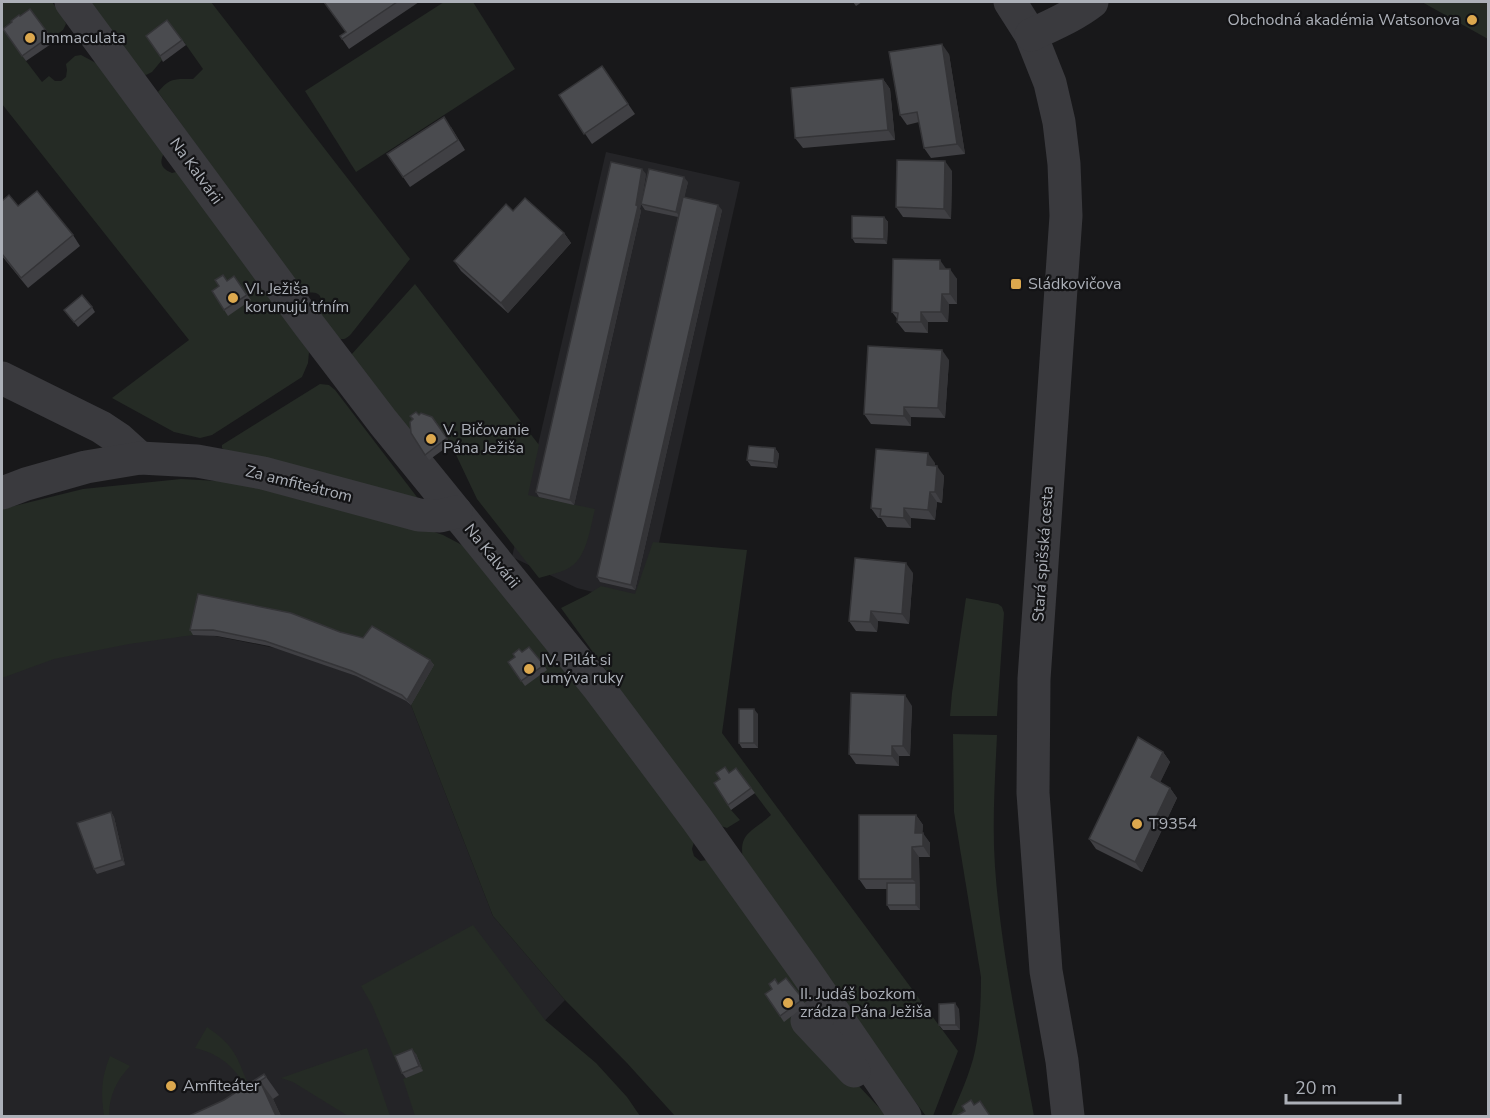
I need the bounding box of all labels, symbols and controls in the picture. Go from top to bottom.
place label: Obchodná akadémia Watsonova [1227,9,1460,31]
marker: Obchodná akadémia Watsonova [1465,13,1479,27]
place label: Immaculata [42,27,126,49]
marker: Immaculata [23,31,37,45]
street label: Na Kalvárii [164,133,228,209]
place label: Sládkovičova [1028,273,1122,295]
marker: Sládkovičova [1009,277,1023,291]
place label: VI. Ježiša korunujú tŕním [244,278,349,318]
marker: VI. Ježiša korunujú tŕním [226,291,240,305]
place label: V. Bičovanie Pána Ježiša [442,419,529,459]
marker: V. Bičovanie Pána Ježiša [424,432,438,446]
street label: Za amfiteátrom [243,460,355,508]
street label: Stará spišská cesta [1027,485,1059,623]
street label: Na Kalvárii [459,519,525,593]
place label: IV. Pilát si umýva ruky [541,649,624,689]
marker: IV. Pilát si umýva ruky [522,662,536,676]
place label: T9354 [1149,813,1197,835]
marker: T9354 [1130,817,1144,831]
place label: II. Judáš bozkom zrádza Pána Ježiša [800,983,932,1023]
marker: II. Judáš bozkom zrádza Pána Ježiša [781,996,795,1010]
scale bar [1286,1067,1400,1105]
place label: Amfiteáter [183,1075,260,1097]
text: 20 m [1295,1076,1337,1100]
marker: Amfiteáter [164,1079,178,1093]

